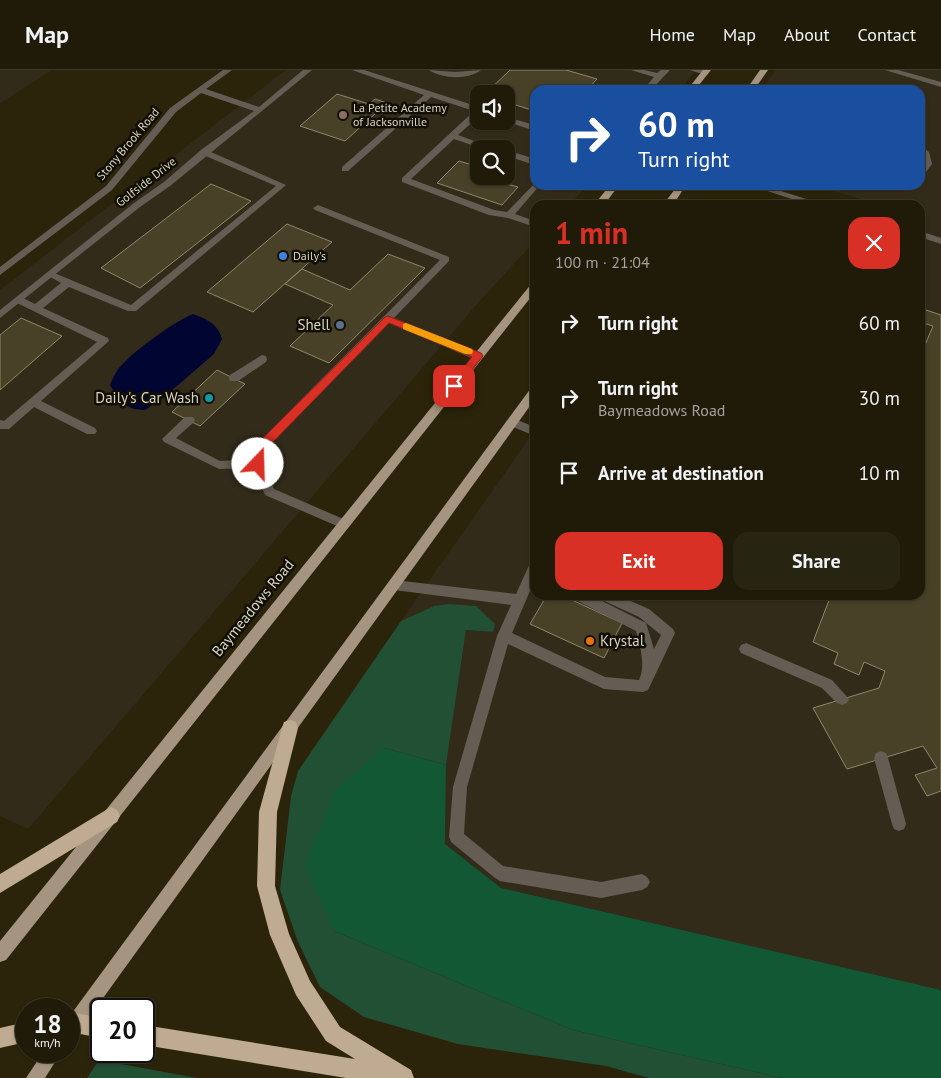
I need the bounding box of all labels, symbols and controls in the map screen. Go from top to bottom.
text: Map [25,19,69,50]
text: Home [649,23,695,46]
text: Map [723,23,756,46]
text: About [784,23,830,46]
text: Contact [858,23,916,46]
map controls [470,85,515,185]
button: sound [470,85,515,130]
place label: La Petite Academy of Jacksonville [353,100,447,129]
text: 60 m [638,101,715,147]
street label: Stony Brook Road [93,105,162,183]
icon: right [555,105,620,170]
marker: La Petite Academy of Jacksonville [337,109,349,121]
button: search [470,140,515,185]
text: Turn right [638,145,730,173]
street label: Golfside Drive [113,154,179,210]
text: 1 min [555,213,628,252]
button: close [848,217,900,269]
place label: Daily's [293,248,326,263]
marker: Daily's [277,250,289,262]
text: 100 m · 21:04 [555,252,650,272]
icon: right [555,309,583,337]
text: Turn right [598,311,678,335]
text: 60 m [859,311,900,335]
place label: Shell [297,315,331,334]
marker: Shell [334,319,346,331]
pin [433,365,475,407]
icon: arrive [440,372,468,400]
text: Turn right [598,376,678,400]
icon: right [555,384,583,412]
text: 30 m [859,386,900,410]
place label: Daily's Car Wash [95,388,199,407]
marker: Daily's Car Wash [203,392,215,404]
text: Baymeadows Road [598,400,725,420]
position arrow [231,437,283,489]
icon: arrive [555,459,583,487]
text: Arrive at destination [598,461,764,485]
text: 10 m [859,461,900,485]
button: Exit [555,532,723,590]
button: Share [733,532,900,590]
street label: Baymeadows Road [208,555,298,660]
place label: Krystal [600,631,645,650]
marker: Krystal [584,635,596,647]
speed limit sign: 20 [90,998,155,1063]
text: 18 [33,1008,62,1040]
text: km/h [34,1035,61,1050]

